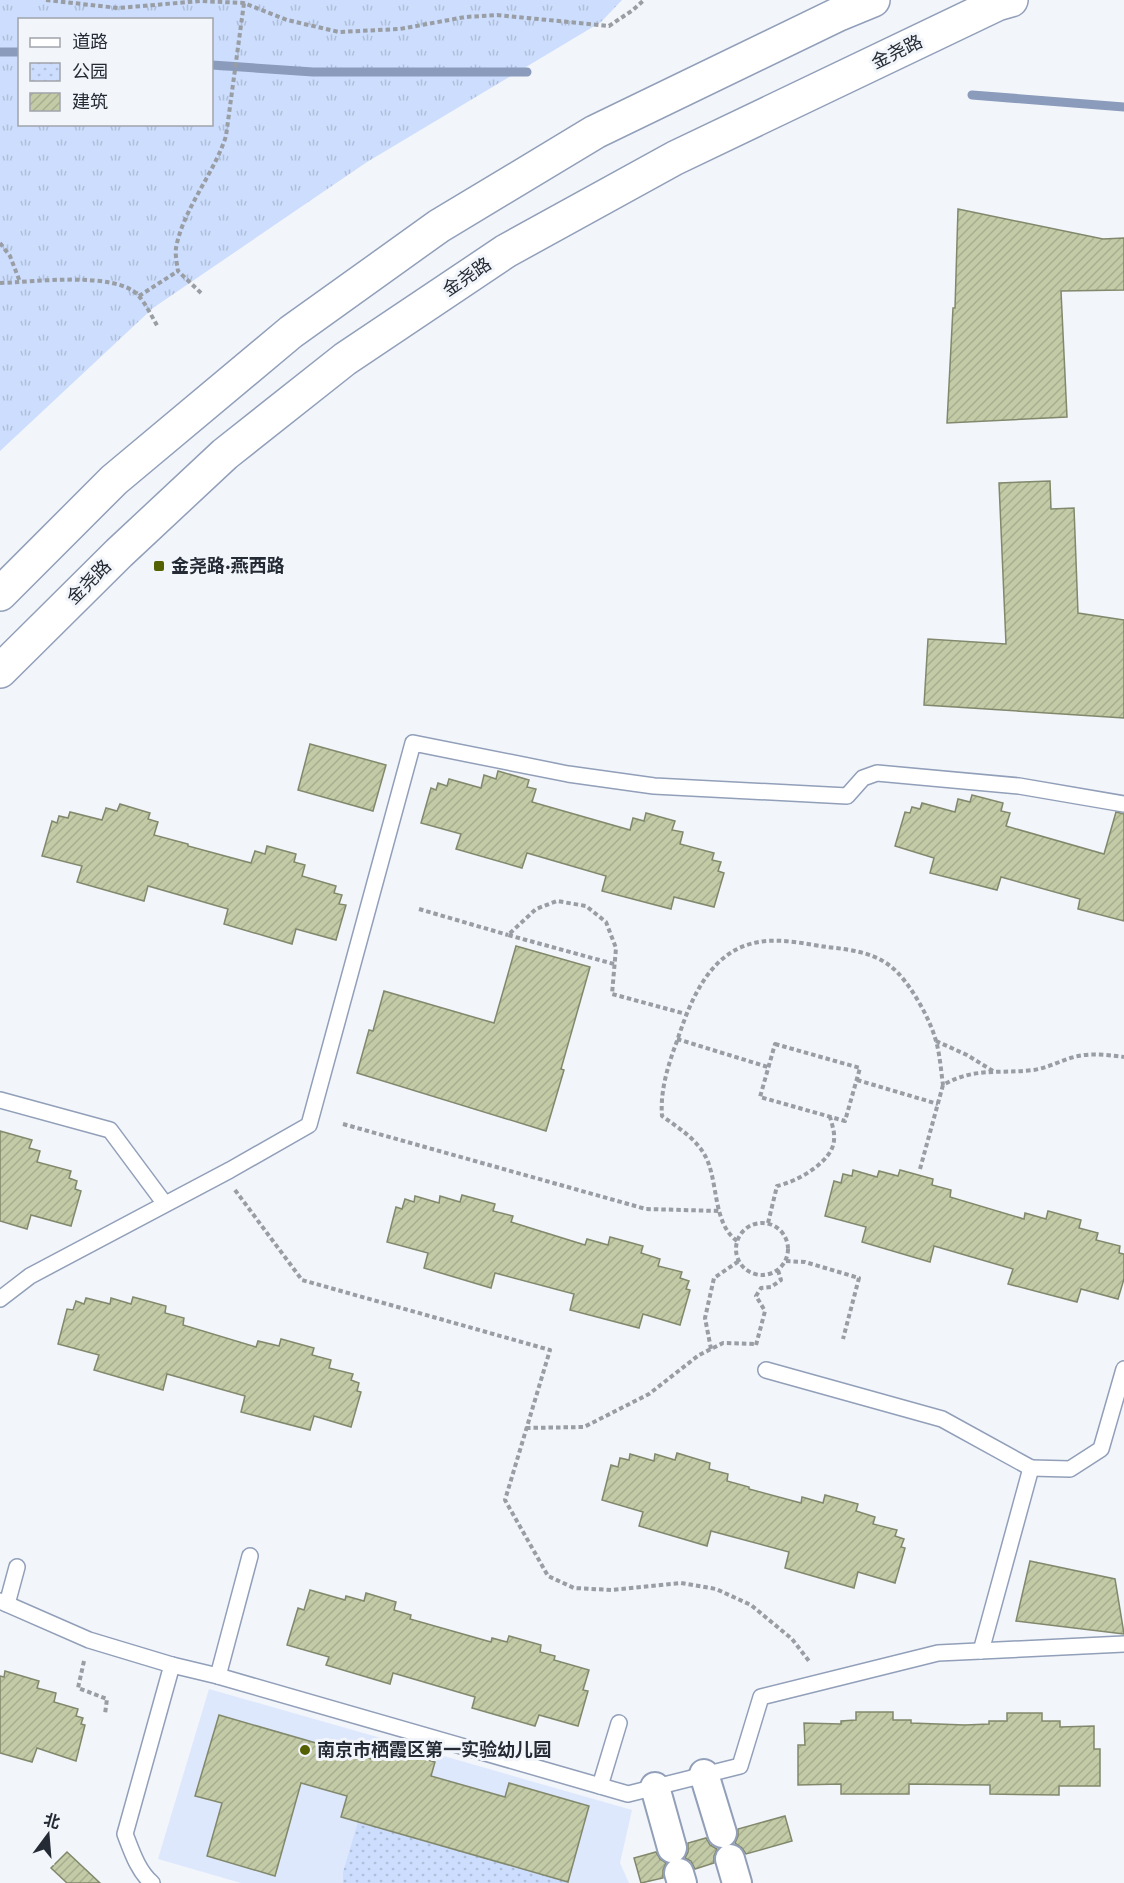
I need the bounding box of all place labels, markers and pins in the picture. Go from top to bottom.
place label: 金尧路·燕西路 [171,554,285,576]
marker: 金尧路·燕西路 [152,559,166,573]
place label: 南京市栖霞区第一实验幼儿园 [317,1738,551,1760]
marker: 南京市栖霞区第一实验幼儿园 [298,1743,312,1757]

